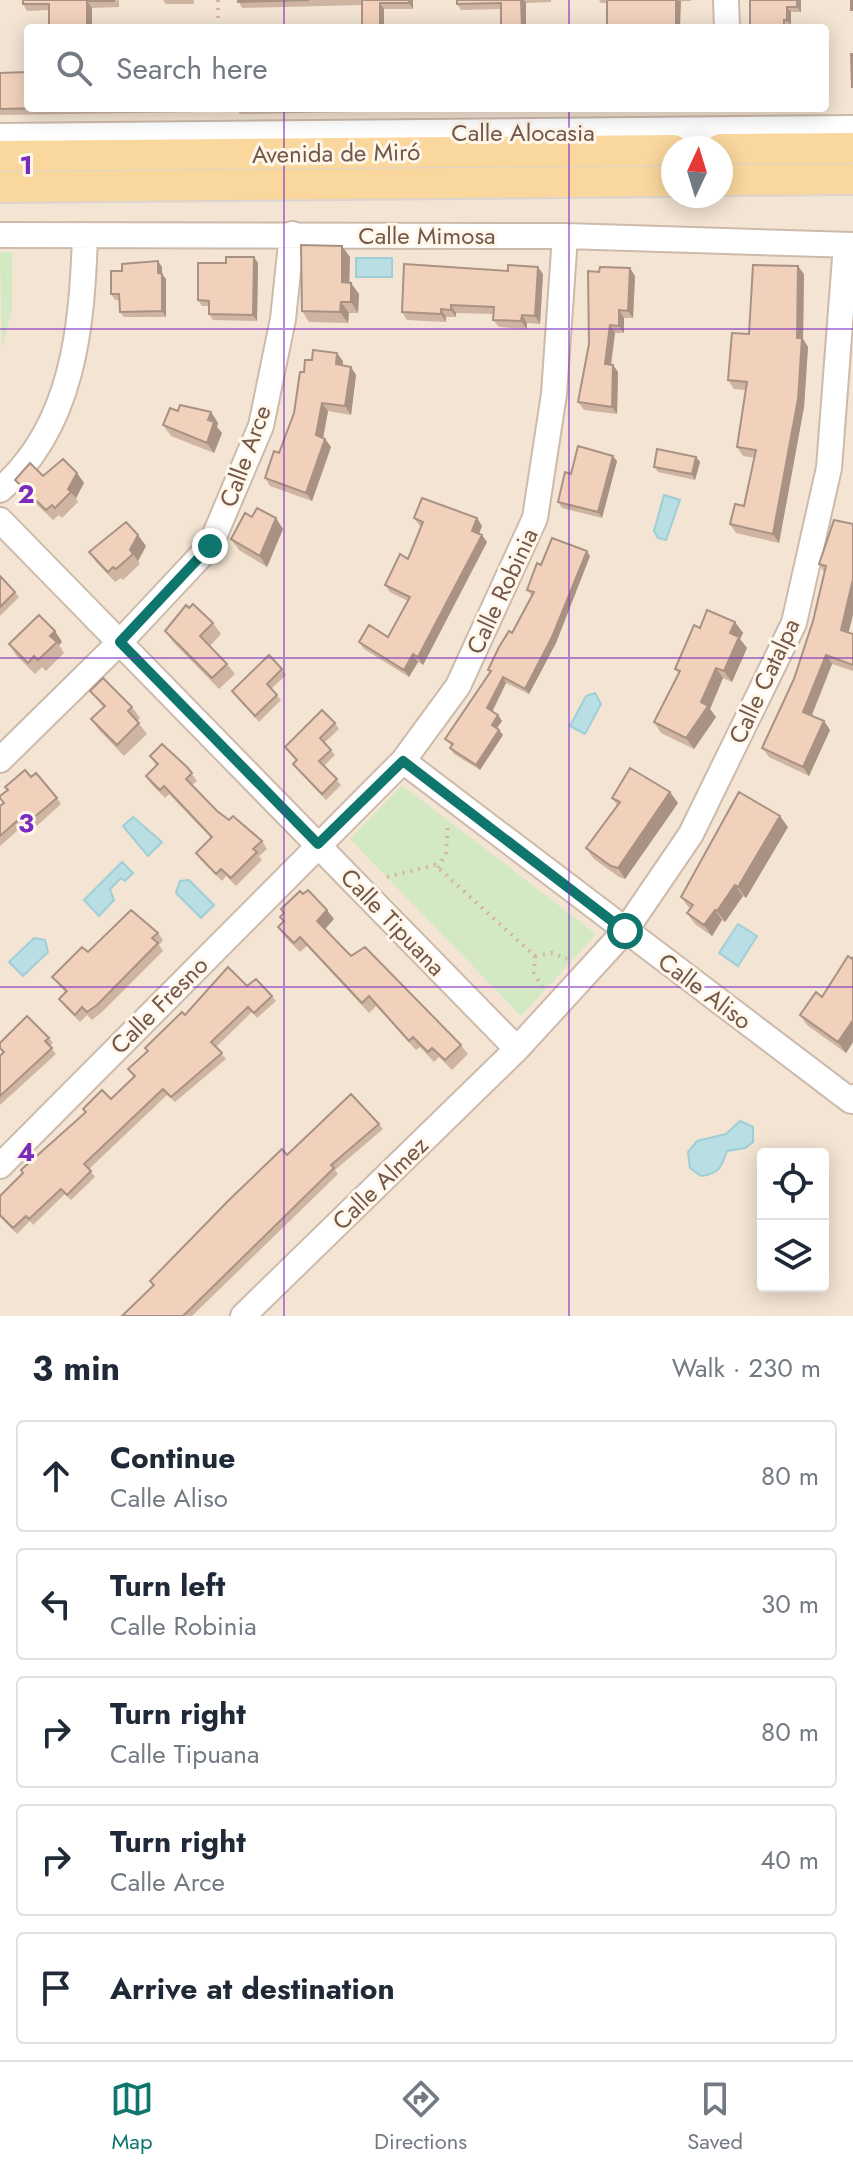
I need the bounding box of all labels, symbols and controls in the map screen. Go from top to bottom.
search box [24,24,829,112]
icon: search [52,46,96,90]
text: Search here [116,47,268,90]
street label: Calle Alocasia [451,115,595,150]
street label: Avenida de Miró [252,134,420,172]
north arrow [661,136,733,208]
text: 1 [19,146,33,184]
street label: Calle Mimosa [358,218,496,253]
street label: Calle Arce [210,400,280,512]
text: 2 [17,475,35,513]
street label: Calle Robinia [458,522,546,660]
route end [192,528,228,564]
street label: Calle Catalpa [720,613,808,749]
text: 3 [18,804,34,842]
street label: Calle Tipuana [332,860,454,984]
route start [607,913,643,949]
street label: Calle Aliso [651,944,759,1038]
street label: Calle Fresno [102,948,216,1062]
street label: Calle Almez [324,1128,436,1238]
text: 4 [17,1133,35,1171]
map controls [757,1148,829,1292]
button: locate [757,1148,829,1220]
button: layers [757,1220,829,1292]
text: 3 min [32,1344,120,1393]
text: Walk · 230 m [672,1349,821,1387]
text: Continue [110,1436,236,1479]
icon: ahead [34,1454,78,1498]
text: 80 m [761,1457,819,1495]
text: Calle Aliso [110,1479,228,1517]
text: Turn left [110,1564,225,1607]
icon: left [34,1582,78,1626]
text: 30 m [761,1585,819,1623]
text: Calle Robinia [110,1607,257,1645]
text: Turn right [110,1692,246,1735]
icon: right [34,1710,78,1754]
text: 80 m [761,1713,819,1751]
text: Calle Tipuana [110,1735,259,1773]
text: Turn right [110,1820,246,1863]
icon: right [34,1838,78,1882]
text: 40 m [760,1841,819,1879]
text: Calle Arce [110,1863,225,1901]
icon: arrive [34,1966,78,2010]
text: Arrive at destination [110,1967,395,2010]
tab: Map [110,2077,154,2157]
tab: Directions [374,2077,467,2157]
tab: Saved [687,2077,743,2157]

